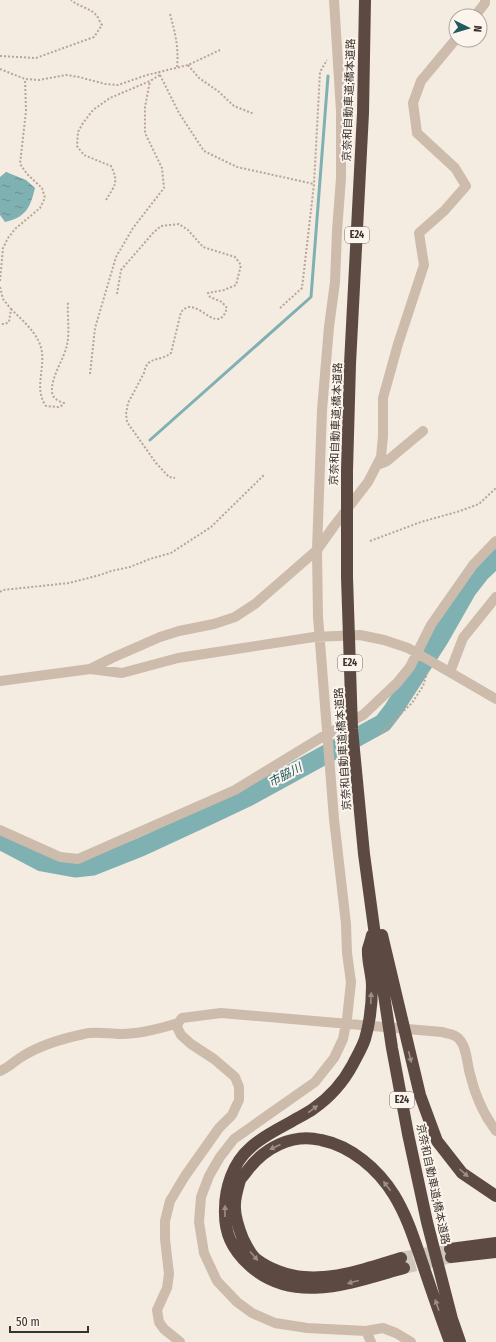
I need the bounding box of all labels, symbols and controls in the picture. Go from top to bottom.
north arrow [448,8,488,48]
text: N [471,25,484,33]
street label: 京奈和自動車道;橋本道路 [340,38,358,162]
road number: E24 [345,227,369,243]
street label: 京奈和自動車道;橋本道路 [327,362,345,486]
road number: E24 [338,655,362,671]
street label: 京奈和自動車道;橋本道路 [332,687,354,811]
water label: 市脇川 [266,759,306,790]
one-way arrow [368,991,374,1004]
one-way arrow [408,1051,414,1063]
road number: E24 [390,1092,414,1108]
one-way arrow [307,1104,318,1113]
street label: 京奈和自動車道;橋本道路 [414,1122,452,1246]
one-way arrow [268,1144,280,1150]
one-way arrow [459,1168,469,1178]
one-way arrow [383,1180,391,1191]
one-way arrow [222,1204,228,1217]
one-way arrow [250,1250,259,1261]
one-way arrow [346,1279,359,1285]
one-way arrow [434,1299,440,1311]
scale bar [10,1308,88,1334]
text: 50 m [16,1315,40,1329]

